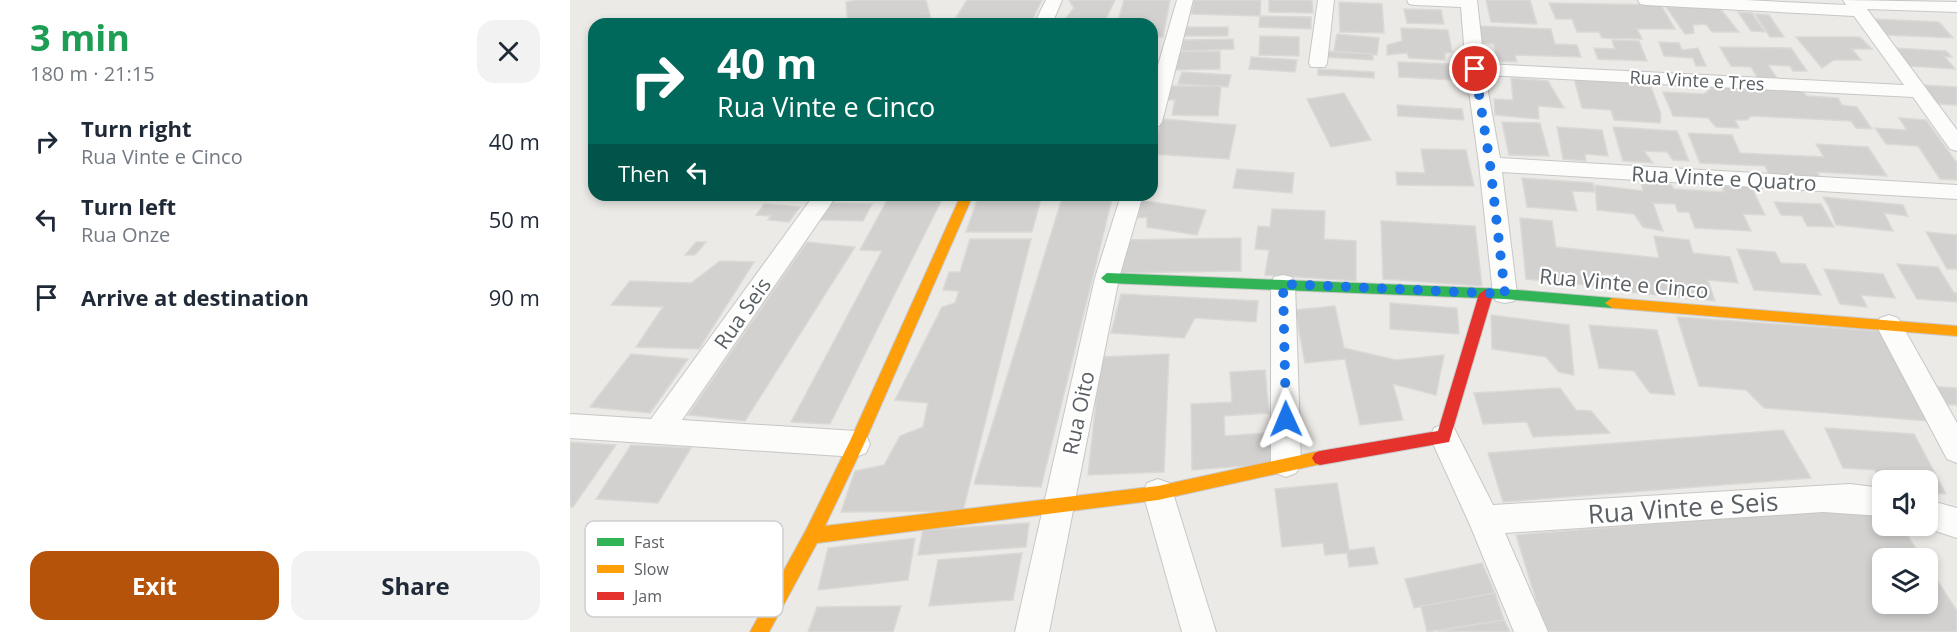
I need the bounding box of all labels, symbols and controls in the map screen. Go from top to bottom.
text: 3 min [30,13,130,62]
button: close [477,20,540,83]
text: 40 m [717,34,817,91]
icon: right [618,42,696,120]
pin [1449,43,1500,94]
icon: arrive [1458,52,1491,85]
text: 180 m · 21:15 [30,60,155,87]
street label: Rua Vinte e Tres [1629,64,1765,96]
text: Rua Vinte e Cinco [717,88,935,125]
text: Turn right [81,113,192,143]
icon: right [30,125,63,158]
text: 40 m [489,126,540,156]
text: Rua Vinte e Cinco [81,143,243,170]
icon: left [681,156,714,189]
text: Then [618,158,669,188]
street label: Rua Vinte e Quatro [1631,159,1817,197]
text: Turn left [81,191,176,221]
icon: left [30,203,63,236]
text: 50 m [489,204,540,234]
text: Rua Onze [81,221,170,248]
street label: Rua Vinte e Cinco [1538,262,1710,304]
street label: Rua Seis [707,272,777,354]
icon: arrive [30,281,63,314]
text: Arrive at destination [81,282,309,312]
text: 90 m [489,282,540,312]
street label: Rua Oito [1055,369,1101,457]
position arrow [1254,387,1318,451]
map controls [1872,470,1938,614]
button: sound [1872,470,1938,536]
street label: Rua Vinte e Seis [1586,482,1780,532]
legend [585,521,783,617]
text: Fast [634,531,665,553]
button: layers [1872,548,1938,614]
button: Exit [30,551,279,620]
button: Share [291,551,540,620]
text: Slow [634,558,669,580]
text: Jam [632,585,662,607]

